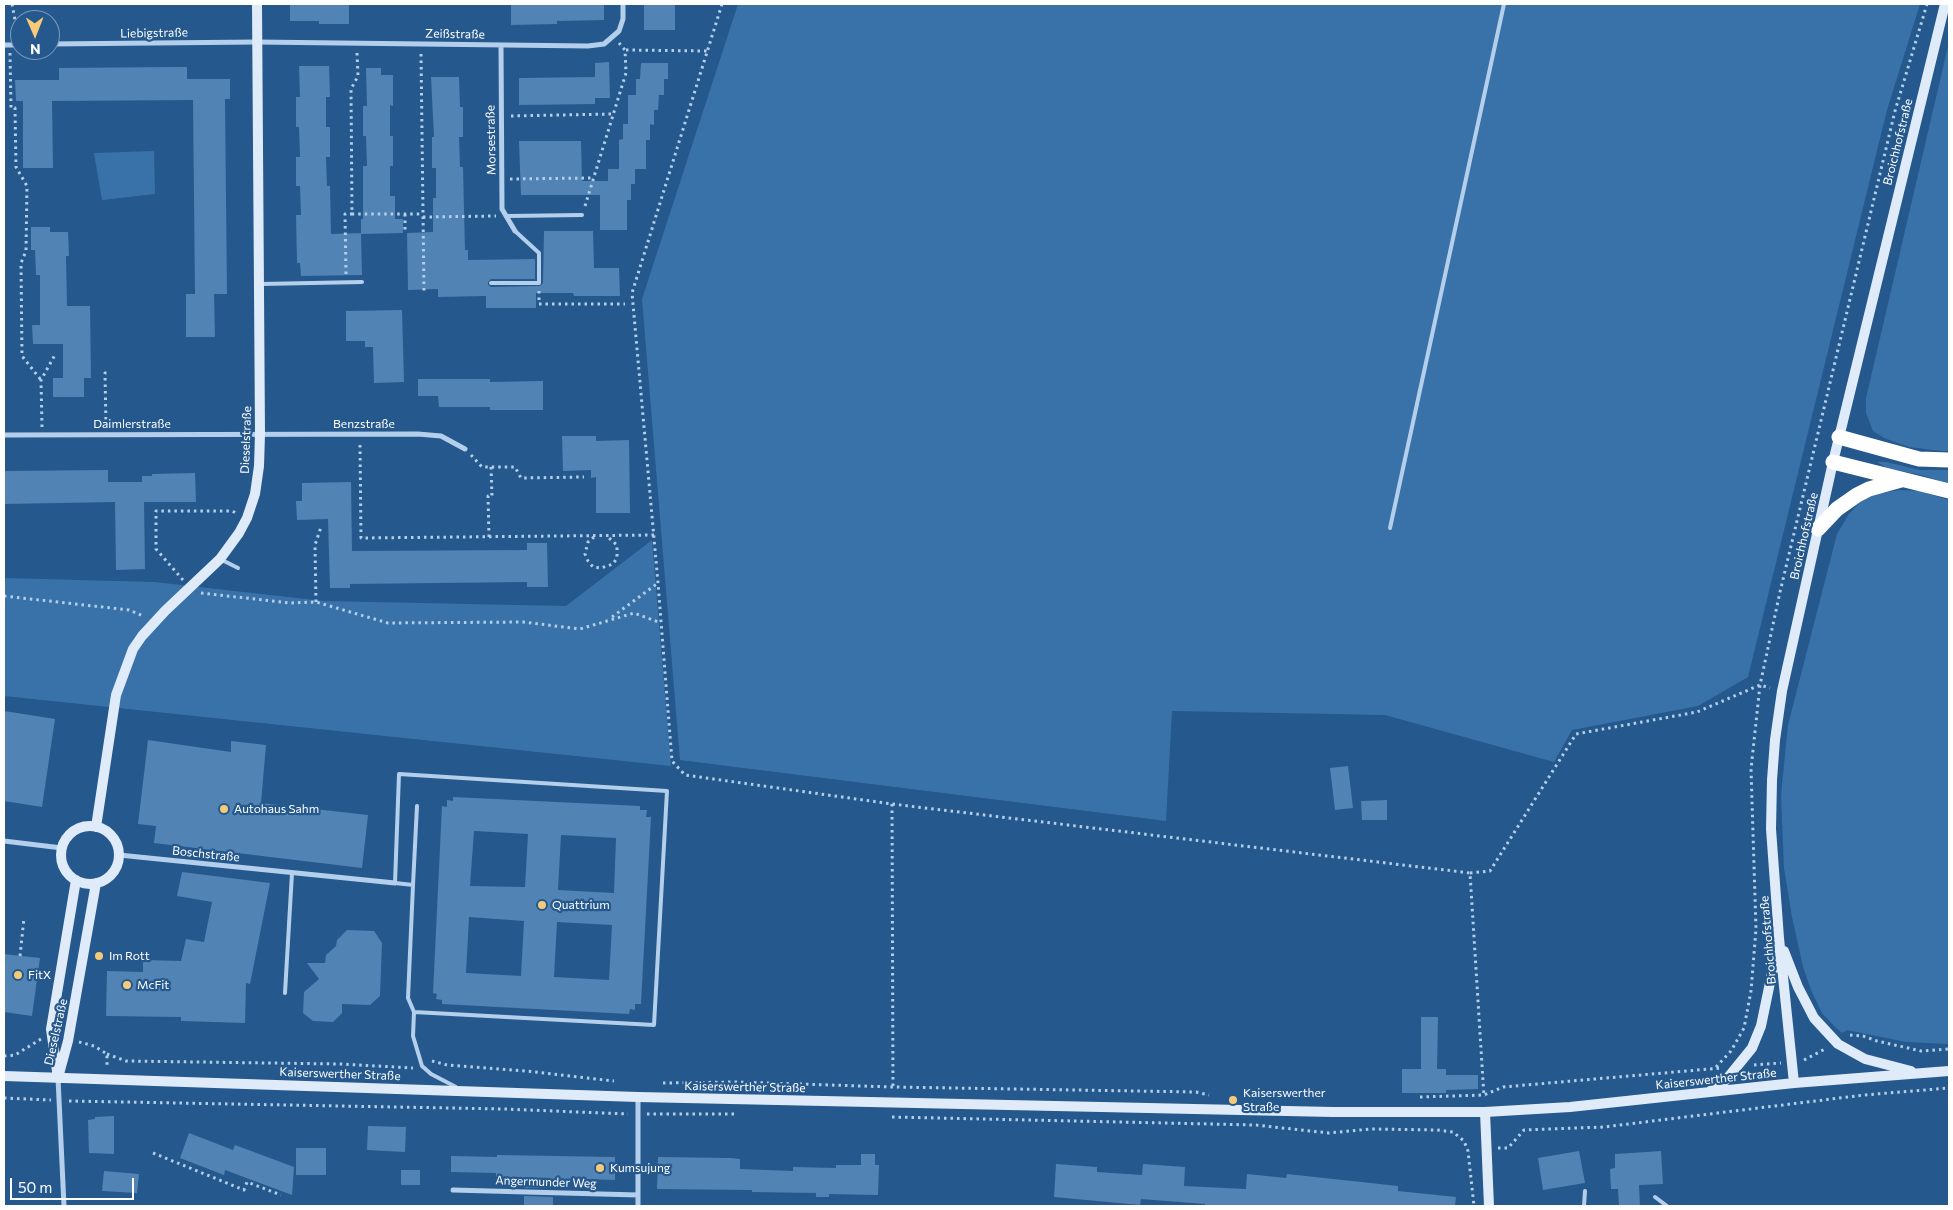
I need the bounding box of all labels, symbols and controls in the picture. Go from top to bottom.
north arrow [10,10,60,60]
street label: Liebigstraße [120,25,188,41]
street label: Zeißstraße [425,26,485,42]
text: N [30,41,41,58]
street label: Broichhofstraße [1880,97,1916,187]
street label: Morsestraße [483,105,499,175]
street label: Dieselstraße [238,406,254,474]
street label: Daimlerstraße [93,417,171,431]
street label: Benzstraße [333,417,395,431]
street label: Broichhofstraße [1787,491,1821,581]
place label: Autohaus Sahm [234,802,319,816]
marker: Autohaus Sahm [218,803,230,815]
street label: Boschstraße [171,843,241,865]
street label: Broichhofstraße [1757,895,1779,985]
place label: Quattrium [552,898,610,912]
marker: Quattrium [536,899,548,911]
place label: Im Rott [109,949,150,963]
marker: Im Rott [93,950,105,962]
place label: FitX [28,968,51,982]
marker: FitX [12,969,24,981]
place label: McFit [137,978,169,992]
marker: McFit [121,979,133,991]
street label: Dieselstraße [41,997,71,1067]
street label: Kaiserswerther Straße [279,1065,401,1083]
street label: Kaiserswerther Straße [1655,1066,1777,1092]
street label: Kaiserswerther Straße [684,1079,806,1095]
place label: Kaiserswerther Straße [1243,1086,1326,1114]
marker: Kaiserswerther Straße [1227,1094,1239,1106]
place label: Kumsujung [610,1161,670,1175]
marker: Kumsujung [594,1162,606,1174]
scale bar [12,1168,136,1200]
street label: Angermunder Weg [495,1173,597,1191]
text: 50 m [18,1178,52,1196]

